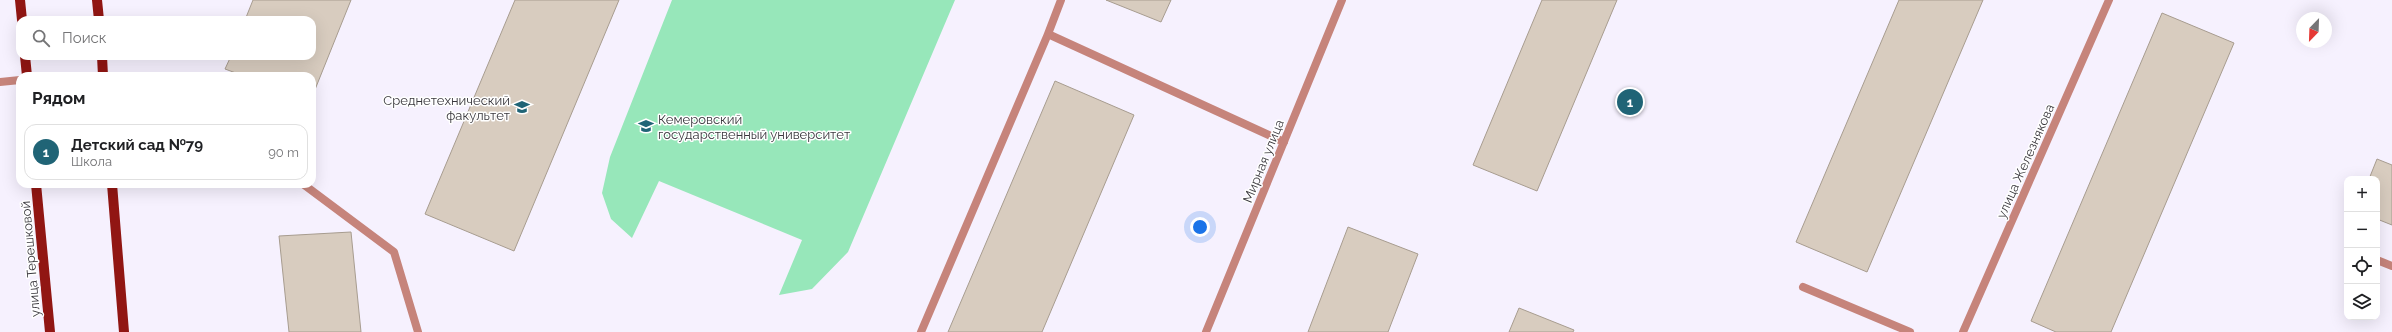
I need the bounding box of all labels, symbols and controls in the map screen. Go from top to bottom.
north arrow [2296,12,2332,48]
search box [16,16,316,60]
icon: search [30,27,52,49]
text: Поиск [62,29,107,47]
pin: 1 [1617,87,1643,117]
text: Рядом [32,88,85,108]
place label: Среднетехнический факультет [383,93,510,123]
school or university icon: Среднетехнический факультет [513,98,531,116]
street label: улица Железнякова [1993,102,2057,221]
place label: Кемеровский государственный университет [658,112,850,142]
school or university icon: Кемеровский государственный университет [637,117,655,135]
street label: Мирная улица [1240,117,1287,205]
text: Детский сад №79 [71,136,203,154]
text: 1 [43,145,49,160]
text: 90 m [268,145,299,160]
text: Школа [71,154,112,169]
map controls [2344,176,2380,320]
button: + [2344,176,2380,212]
street label: улица Терешковой [18,200,43,318]
button: − [2344,212,2380,248]
your location [1190,217,1210,237]
button: locate [2344,248,2380,284]
button: layers [2344,284,2380,320]

